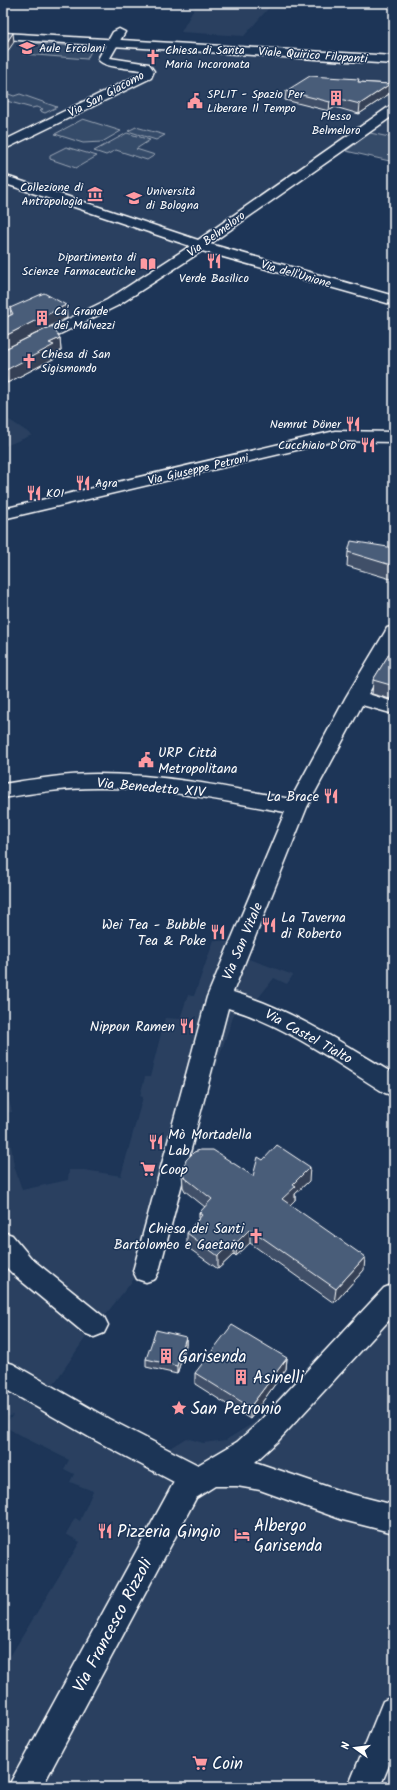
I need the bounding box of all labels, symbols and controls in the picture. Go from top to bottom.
school or university icon: Aule Ercolani [18,39,36,57]
place label: Aule Ercolani [39,39,106,58]
place label: Chiesa di Santa Maria Incoronata [165,41,250,74]
street label: Viale Quirico Filopanti [258,42,369,69]
church icon: Chiesa di Santa Maria Incoronata [144,48,162,66]
street label: Via San Giacomo [64,66,148,123]
place label: SPLIT - Spazio Per Liberare Il Tempo [207,85,305,118]
building icon: Plesso Belmeloro [327,89,345,107]
public building icon: SPLIT - Spazio Per Liberare Il Tempo [186,92,204,110]
place label: Plesso Belmeloro [312,107,360,140]
place label: Collezione di Antropologia [20,178,84,211]
place label: Università di Bologna [146,182,199,215]
museum icon: Collezione di Antropologia [86,185,104,203]
school or university icon: Università di Bologna [125,189,143,207]
street label: Via Belmeloro [183,207,250,262]
place label: Dipartimento di Scienze Farmaceutiche [22,248,137,281]
restaurant icon: Verde Basilico [205,252,223,270]
library icon: Dipartimento di Scienze Farmaceutiche [139,255,157,273]
street label: Via dell'Unione [258,255,334,294]
place label: Verde Basilico [179,269,249,288]
place label: Ca' Grande dei Malvezzi [54,302,116,335]
building icon: Ca' Grande dei Malvezzi [33,309,51,327]
place label: Chiesa di San Sigismondo [41,345,110,378]
church icon: Chiesa di San Sigismondo [20,352,38,370]
place label: Nemrut Döner [270,415,342,434]
restaurant icon: Nemrut Döner [344,415,362,433]
place label: Cucchiaio D'Oro [278,436,356,455]
restaurant icon: Cucchiaio D'Oro [359,436,377,454]
street label: Via Giuseppe Petroni [146,448,252,490]
restaurant icon: Agra [74,474,92,492]
place label: Agra [95,474,118,493]
restaurant icon: KOI [25,484,43,502]
place label: KOI [46,484,64,503]
place label: URP Città Metropolitana [158,742,238,780]
public building icon: URP Città Metropolitana [137,751,155,769]
street label: Via Benedetto XIV [96,772,207,804]
place label: La Brace [267,786,320,808]
restaurant icon: La Brace [322,787,340,805]
street label: Via San Vitale [217,898,269,984]
place label: La Taverna di Roberto [281,907,346,945]
place label: Wei Tea - Bubble Tea & Poke [102,914,207,952]
restaurant icon: La Taverna di Roberto [260,916,278,934]
restaurant icon: Wei Tea - Bubble Tea & Poke [209,923,227,941]
street label: Via Castel Tialto [261,1004,356,1070]
place label: Nippon Ramen [90,1016,175,1038]
restaurant icon: Nippon Ramen [178,1017,196,1035]
place label: Mò Mortadella Lab [168,1124,252,1162]
restaurant icon: Mò Mortadella Lab [147,1133,165,1151]
place label: Coop [160,1159,188,1181]
supermarket icon: Coop [139,1160,157,1178]
place label: Chiesa dei Santi Bartolomeo e Gaetano [114,1218,245,1256]
church icon: Chiesa dei Santi Bartolomeo e Gaetano [247,1227,265,1245]
place label: Garisenda [178,1344,246,1371]
building icon: Garisenda [157,1347,175,1365]
place label: Asinelli [253,1365,305,1392]
building icon: Asinelli [232,1368,250,1386]
place label: San Petronio [191,1396,282,1423]
place icon: San Petronio [170,1399,188,1417]
place label: Albergo Garisenda [254,1513,322,1560]
place label: Pizzeria Gingio [117,1519,221,1546]
restaurant icon: Pizzeria Gingio [96,1522,114,1540]
hotel icon: Albergo Garisenda [233,1526,251,1544]
street label: Via Francesco Rizzoli [66,1553,161,1698]
north arrow [335,1728,375,1768]
text: N [337,1740,356,1751]
place label: Coin [212,1751,243,1778]
supermarket icon: Coin [191,1754,209,1772]

